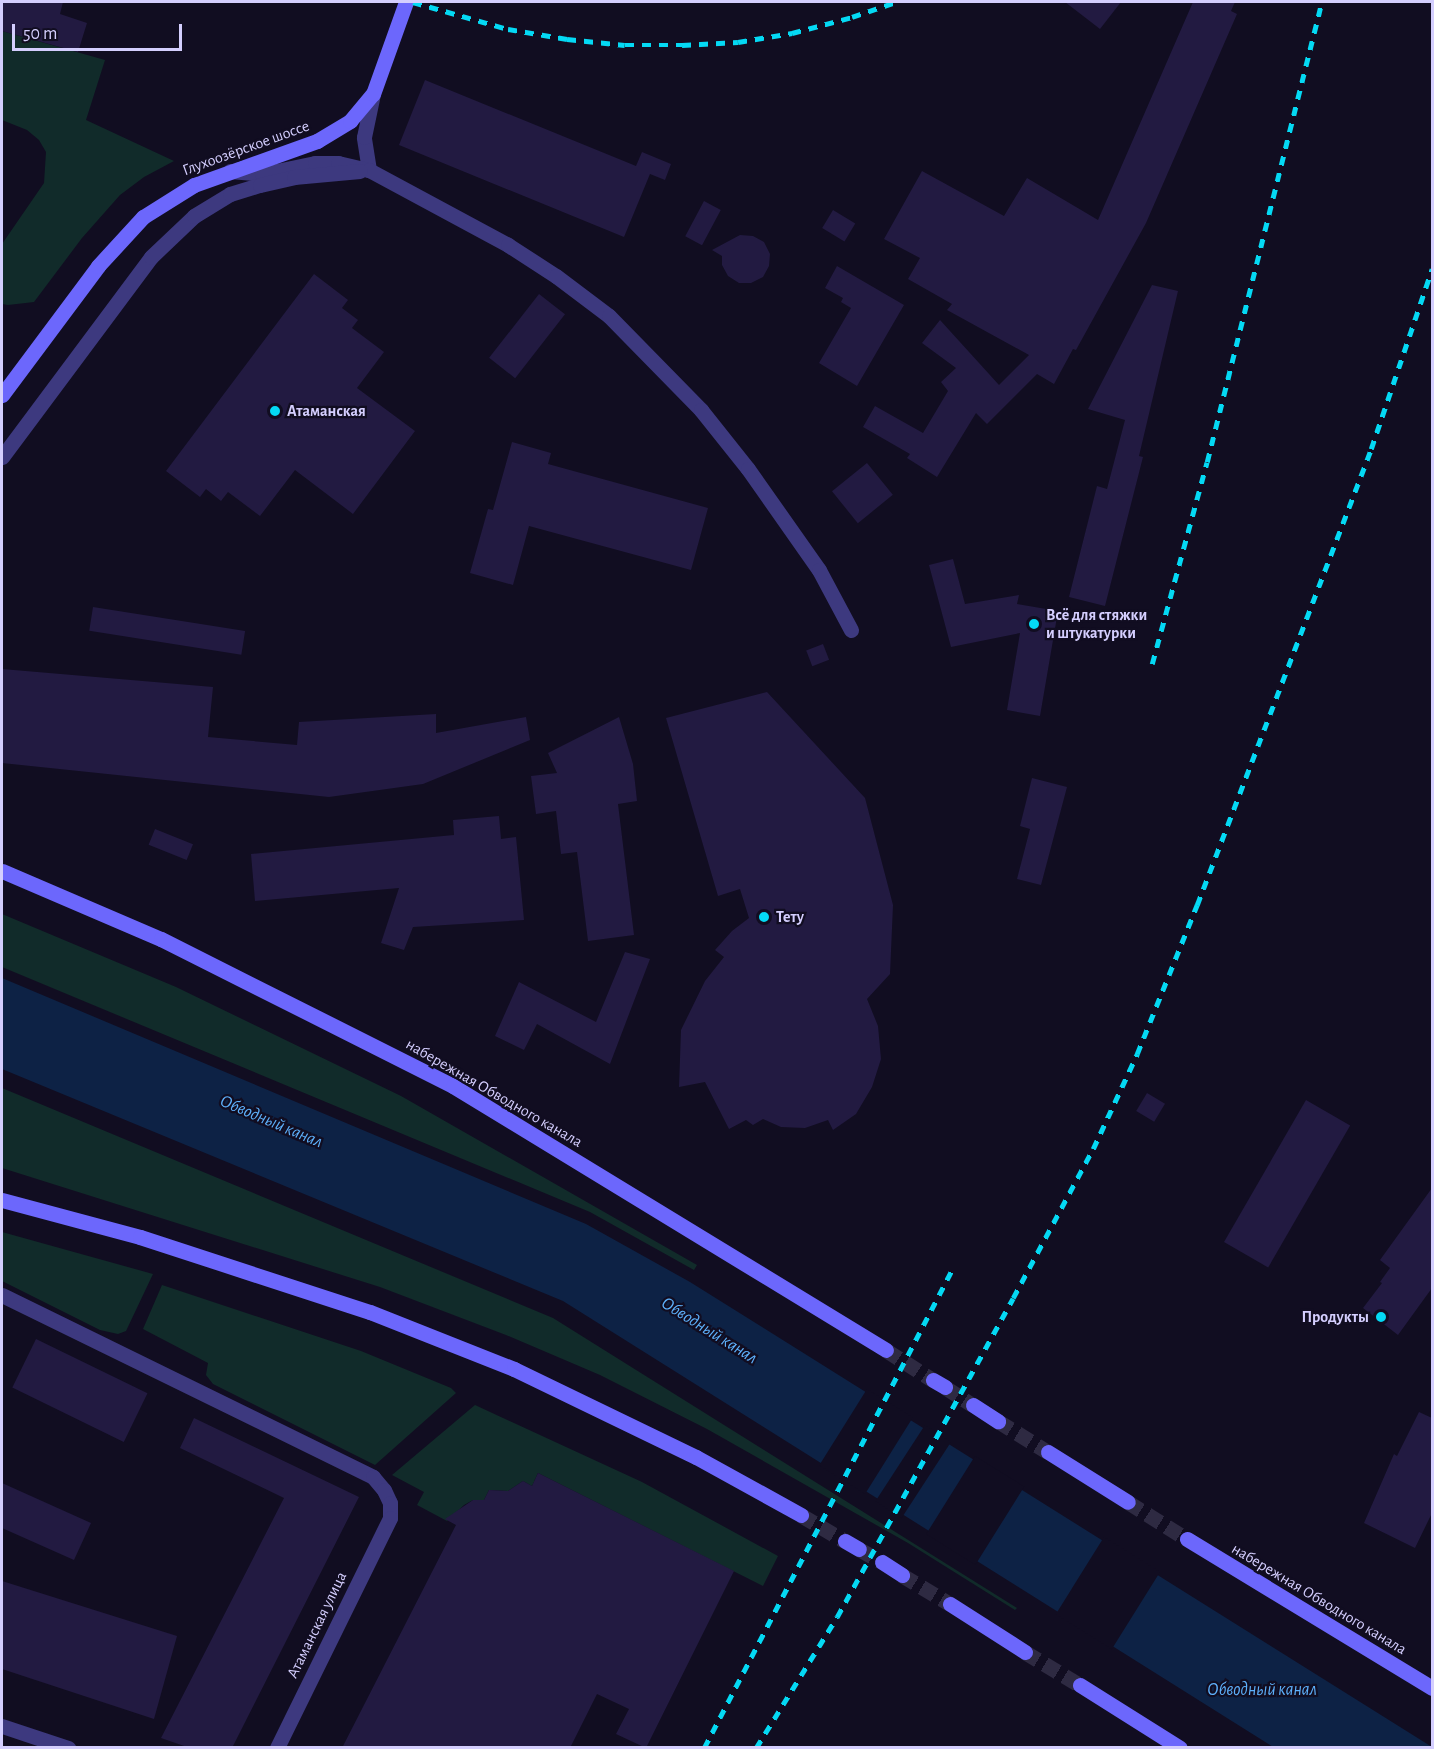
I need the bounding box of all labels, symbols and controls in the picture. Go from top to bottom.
scale bar [15,12,184,50]
text: 50 m [23,25,57,43]
street label: Глухоозёрское шоссе [180,116,312,180]
place label: Атаманская [287,401,366,421]
marker: Атаманская [268,404,282,418]
place label: Всё для стяжки и штукатурки [1046,605,1147,643]
marker: Всё для стяжки и штукатурки [1027,617,1041,631]
place label: Тету [776,907,804,927]
marker: Тету [757,910,771,924]
street label: набережная Обводного канала [402,1035,586,1151]
water label: Обводный канал [216,1091,326,1153]
water label: Обводный канал [657,1293,761,1369]
place label: Продукты [1301,1307,1369,1327]
marker: Продукты [1374,1310,1388,1324]
street label: набережная Обводного канала [1228,1539,1410,1659]
street label: Атаманская улица [283,1569,351,1681]
water label: Обводный канал [1207,1679,1317,1701]

